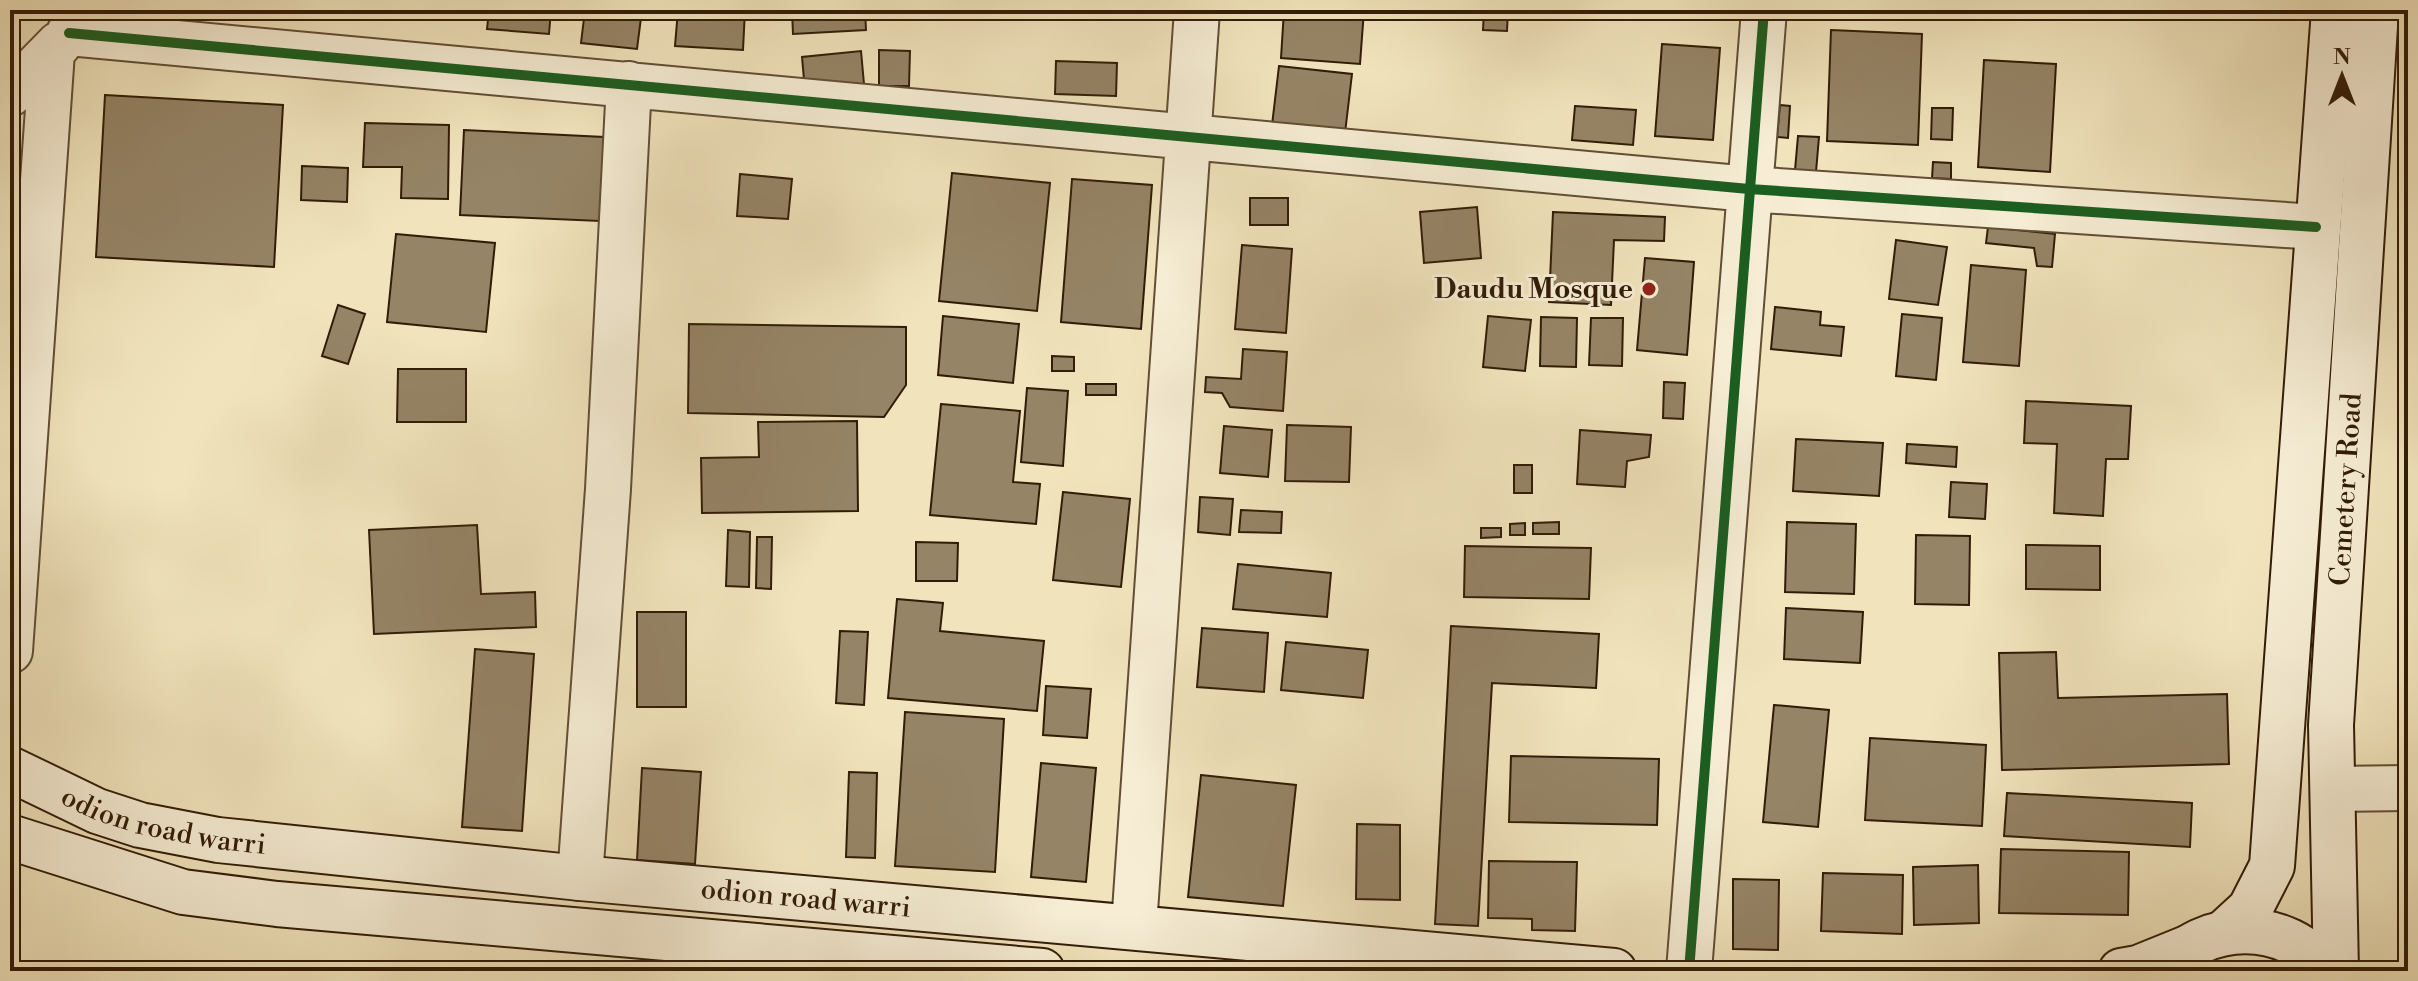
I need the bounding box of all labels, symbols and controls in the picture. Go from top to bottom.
north arrow [2302,36,2382,116]
text: N [2333,44,2351,71]
place label: Daudu Mosque [1434,272,1633,307]
marker: Daudu Mosque [1640,280,1658,298]
street label: Cemetery Road [2322,392,2369,587]
street label: odion road warri [55,779,268,862]
street label: odion road warri [699,871,912,925]

